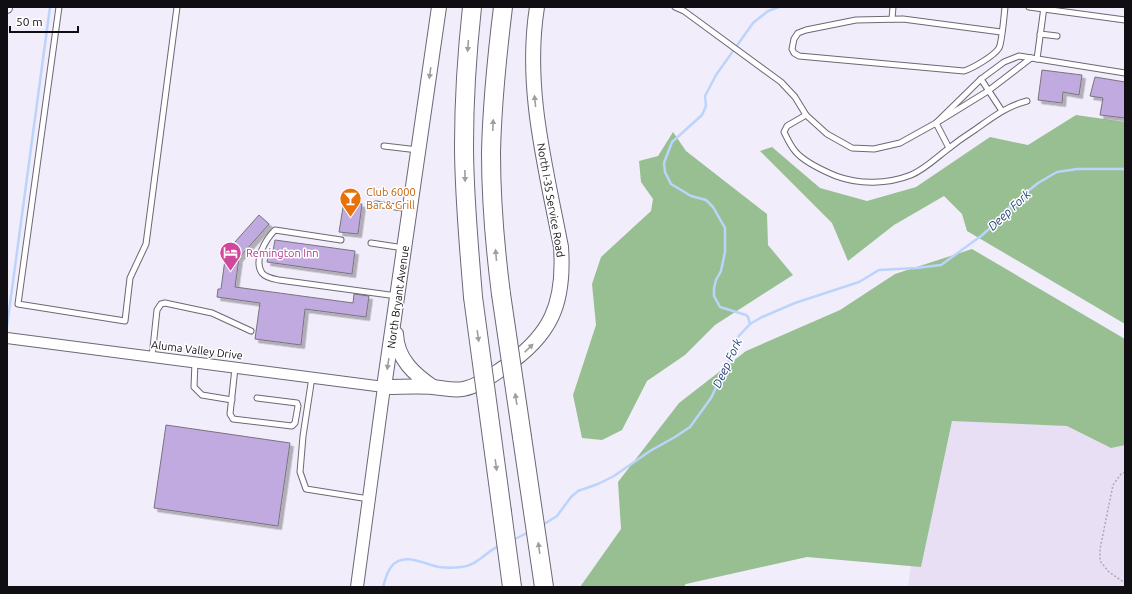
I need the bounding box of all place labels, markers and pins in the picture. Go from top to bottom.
bar icon: Club 6000 Bar & Grill [338,185,364,218]
place label: Club 6000 Bar & Grill [366,186,416,211]
hotel icon: Remington Inn [217,240,243,273]
place label: Remington Inn [246,247,319,259]

